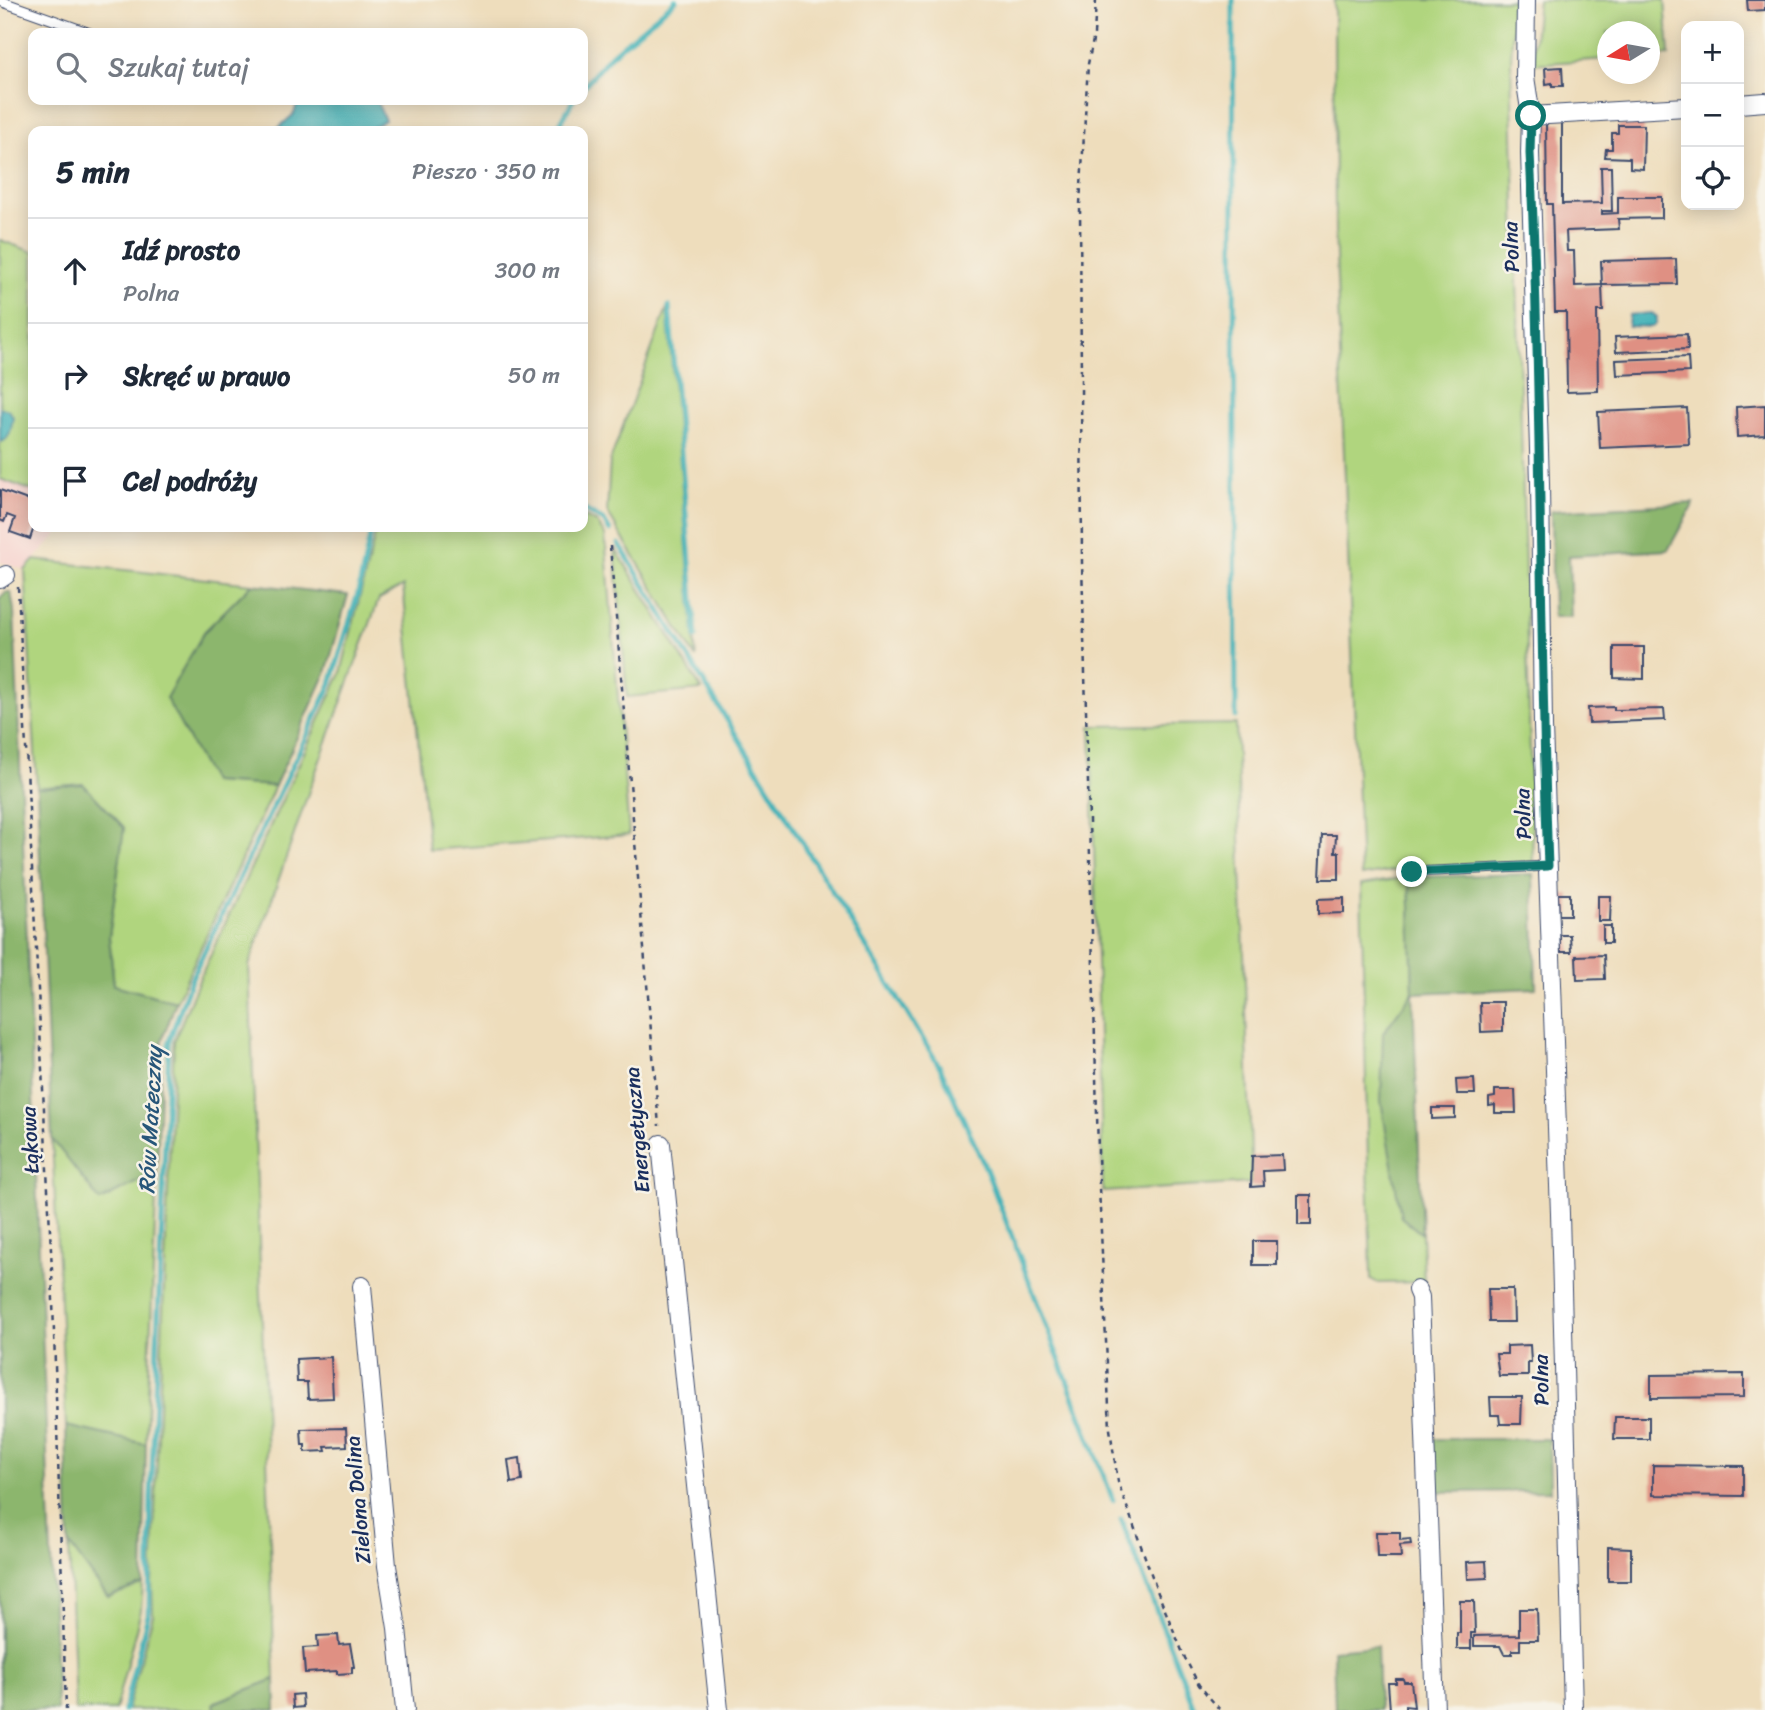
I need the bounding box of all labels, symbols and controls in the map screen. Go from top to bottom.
north arrow [1597,21,1660,84]
map controls [1681,21,1744,210]
button: + [1681,21,1744,84]
search box [28,28,588,105]
text: Szukaj tutaj [108,44,249,90]
icon: search [52,48,90,86]
button: − [1681,84,1744,147]
route start [1515,100,1546,131]
text: 5 min [56,145,130,199]
button: locate [1681,147,1744,210]
text: Pieszo · 350 m [412,151,560,192]
street label: Polna [1491,220,1531,273]
text: Idź prosto [123,227,240,273]
text: 300 m [495,250,560,291]
icon: ahead [56,252,94,290]
text: Polna [123,273,179,314]
text: Skręć w prawo [123,353,290,399]
text: 50 m [508,355,560,396]
icon: right [56,357,94,395]
text: Cel podróży [123,458,257,504]
icon: arrive [56,462,94,500]
street label: Polna [1503,787,1543,840]
route end [1396,856,1427,887]
water label: Rów Mateczny [126,1042,175,1195]
street label: Energetyczna [613,1065,661,1195]
street label: Łąkowa [9,1105,51,1175]
street label: Polna [1522,1354,1560,1406]
street label: Zielona Dolina [333,1434,383,1566]

